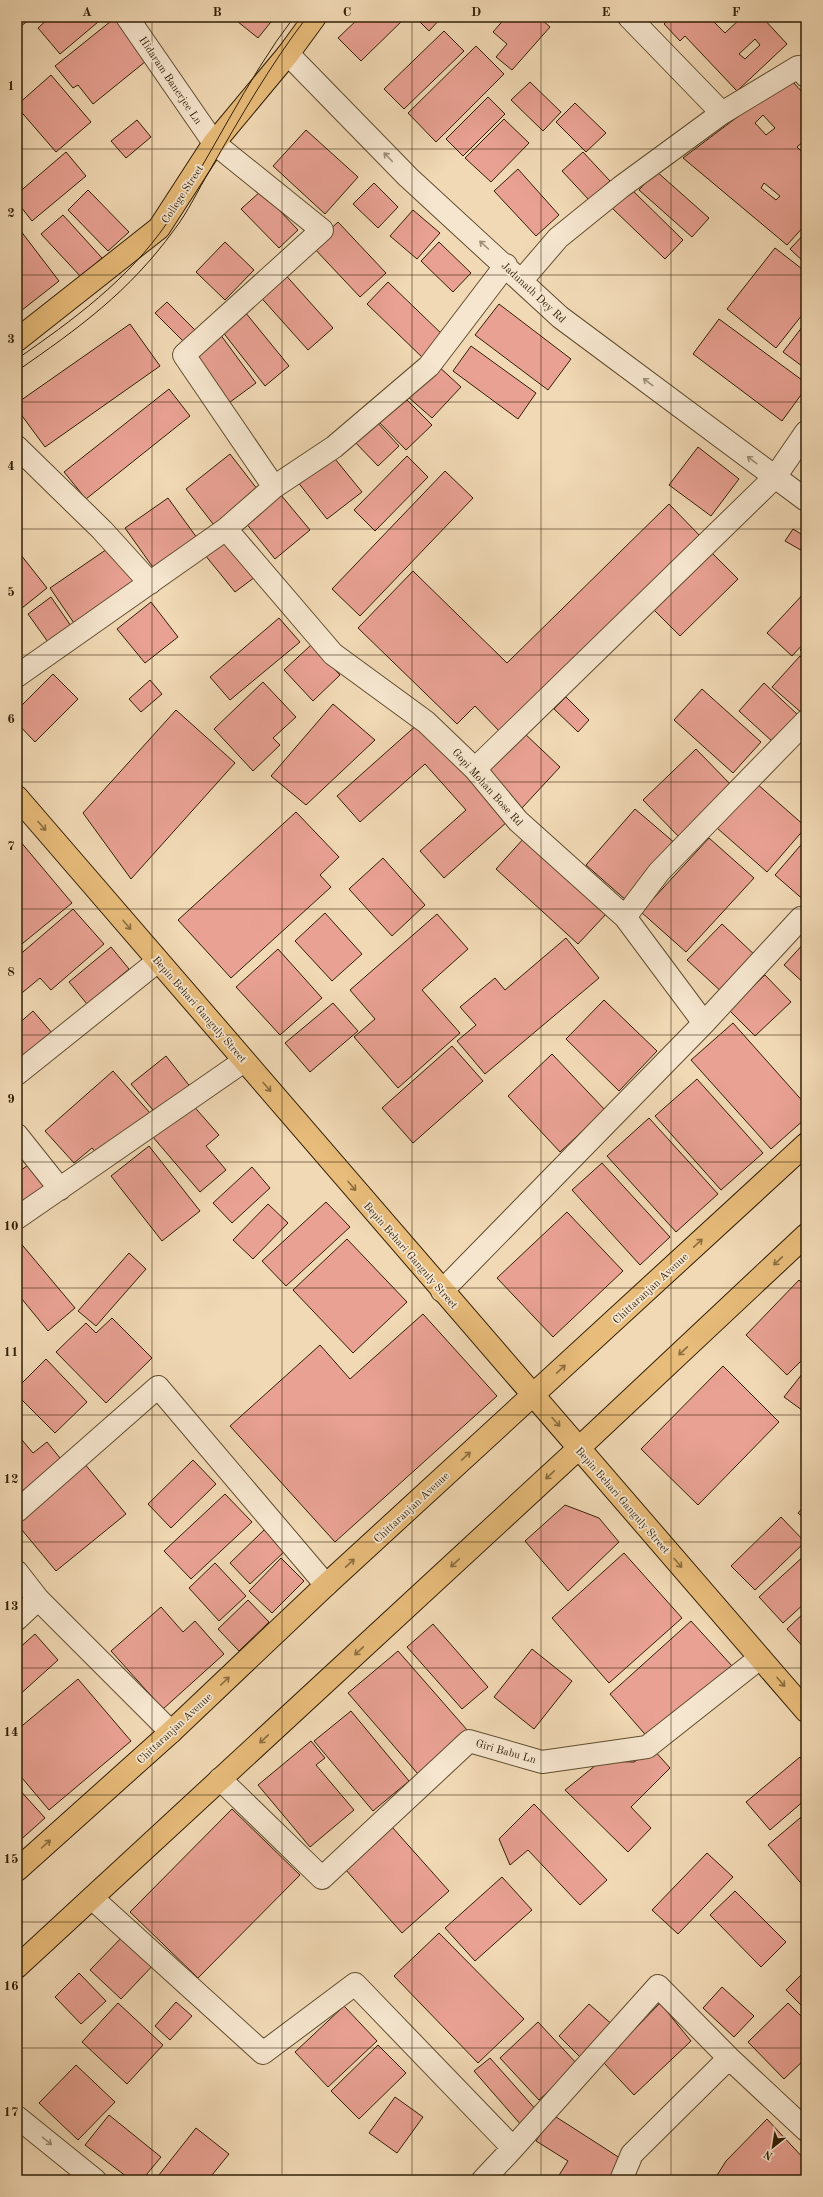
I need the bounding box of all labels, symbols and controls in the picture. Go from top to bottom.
text: A [82,6,92,19]
text: B [212,6,222,19]
text: C [343,6,351,19]
text: D [471,6,481,19]
text: E [602,6,611,19]
text: F [732,6,741,19]
street label: Hidaram Banerjee Ln [136,35,203,127]
text: 1 [7,80,15,93]
one-way arrow [384,152,393,162]
street label: College Street [160,164,206,226]
text: 2 [7,207,15,220]
one-way arrow [479,241,489,250]
street label: Jadunath Dey Rd [499,261,567,326]
text: 3 [7,333,15,346]
one-way arrow [643,378,654,387]
one-way arrow [747,456,758,464]
text: 4 [7,460,15,473]
text: 5 [7,586,15,599]
text: 6 [7,713,15,726]
street label: Gopi Mohan Bose Rd [449,747,525,829]
one-way arrow [38,821,47,832]
text: 7 [7,840,15,853]
one-way arrow [123,920,132,930]
street label: Bepin Behari Ganguly Street [150,955,248,1065]
text: 8 [7,966,15,979]
one-way arrow [262,1082,271,1092]
text: 9 [7,1093,15,1106]
one-way arrow [347,1180,356,1191]
street label: Bepin Behari Ganguly Street [361,1201,459,1311]
text: 10 [3,1220,19,1233]
one-way arrow [693,1239,703,1248]
street label: Chittaranjan Avenue [611,1252,691,1327]
one-way arrow [772,1257,783,1266]
text: 11 [3,1346,19,1359]
one-way arrow [678,1346,688,1355]
one-way arrow [556,1364,566,1374]
one-way arrow [551,1417,560,1427]
street label: Bepin Behari Ganguly Street [573,1446,671,1556]
one-way arrow [461,1451,471,1461]
one-way arrow [545,1470,555,1479]
street label: Chittaranjan Avenue [372,1471,452,1546]
text: 12 [3,1473,19,1486]
one-way arrow [673,1557,682,1568]
one-way arrow [345,1558,355,1568]
one-way arrow [450,1558,460,1568]
text: 13 [3,1600,19,1613]
one-way arrow [354,1646,364,1656]
one-way arrow [220,1676,230,1686]
one-way arrow [776,1677,785,1688]
street label: Chittaranjan Avenue [135,1692,215,1767]
text: 14 [3,1726,19,1739]
one-way arrow [259,1734,269,1743]
street label: Giri Babu Ln [474,1739,537,1766]
one-way arrow [41,1839,51,1849]
text: 15 [3,1853,19,1866]
text: 16 [3,1980,19,1993]
text: 17 [3,2106,19,2119]
north arrow [753,2127,793,2167]
one-way arrow [42,2137,53,2146]
text: N [762,2147,775,2161]

